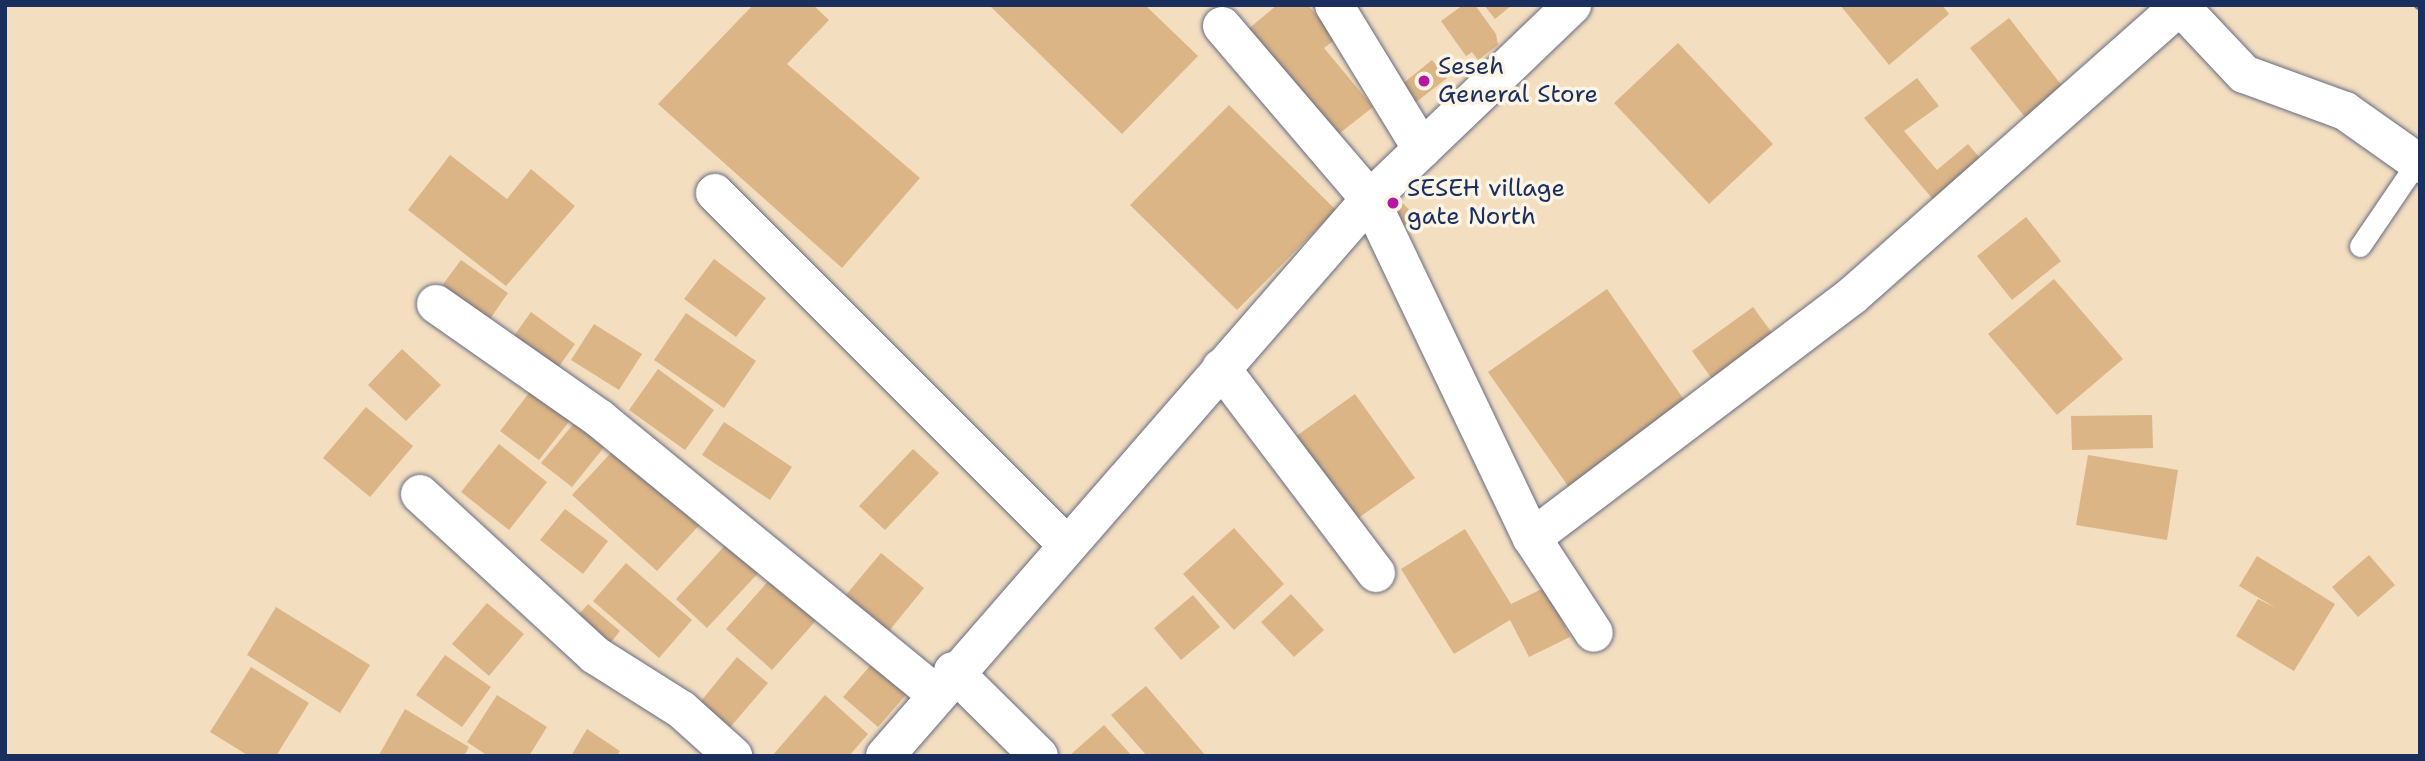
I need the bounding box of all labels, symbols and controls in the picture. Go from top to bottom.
place label: Seseh General Store [1438,53,1598,109]
marker: Seseh General Store [1416,73,1432,89]
place label: SESEH village gate North [1407,175,1565,231]
marker: SESEH village gate North [1385,195,1401,211]

